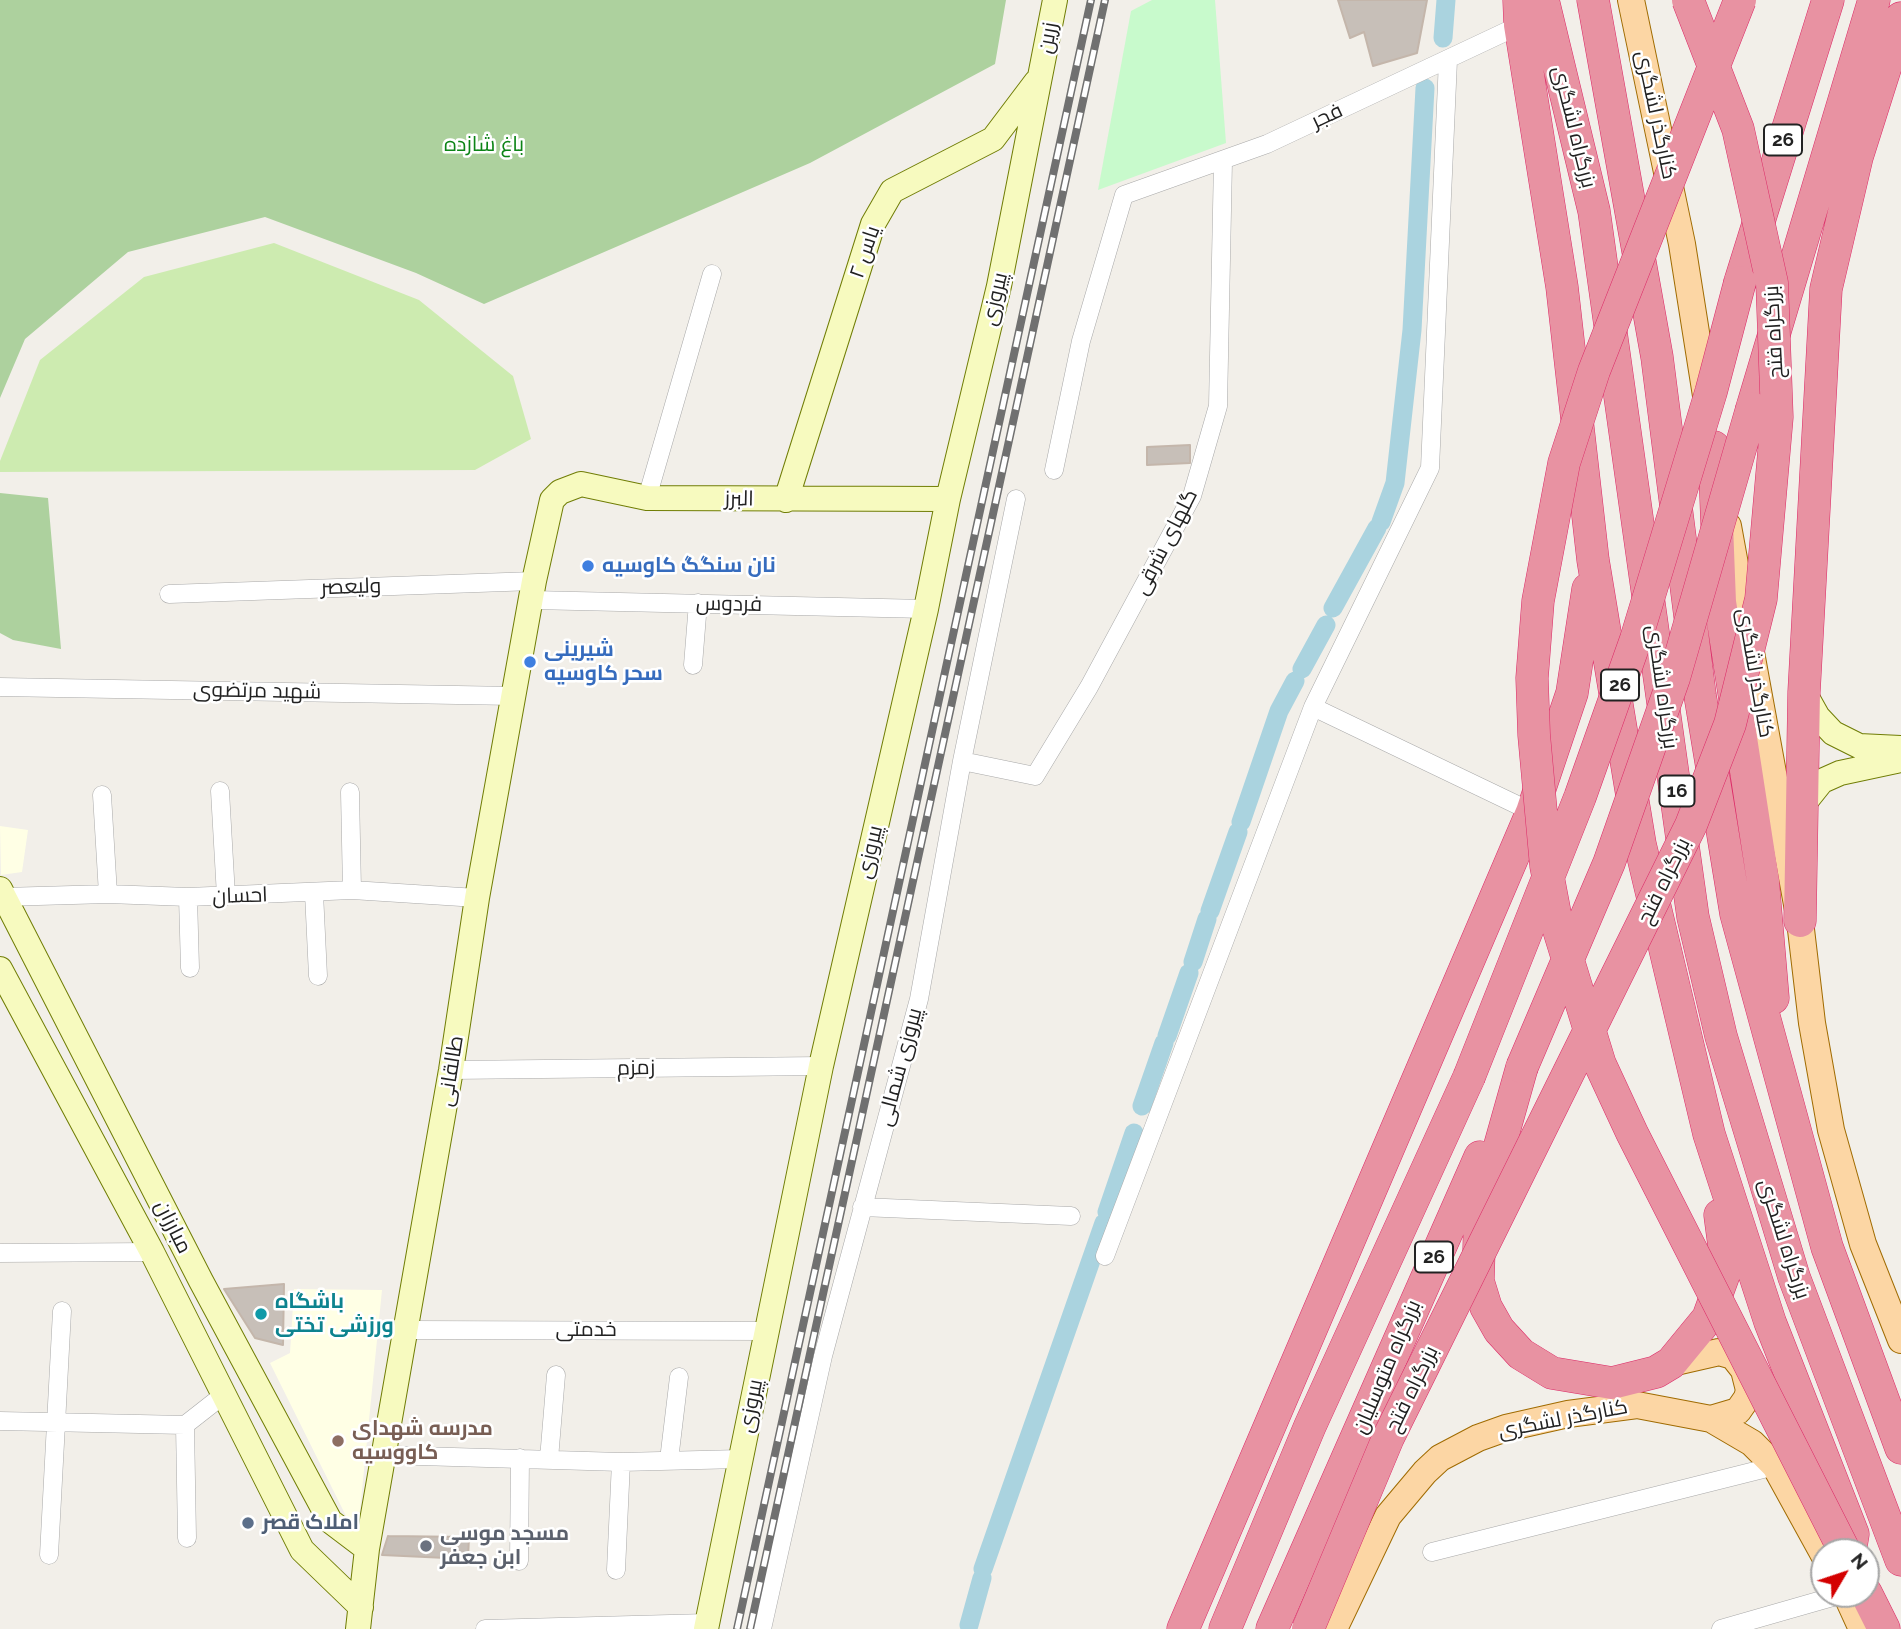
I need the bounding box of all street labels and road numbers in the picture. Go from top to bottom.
street label: زرین [1033,20,1063,56]
street label: کنارگذر لشگری [1630,48,1682,182]
street label: بزرگراه لشگری [1547,63,1601,191]
street label: فجر [1307,98,1347,134]
road number: 26 [1764,124,1802,156]
street label: یاس ۲ [844,223,886,281]
street label: پیروزی [977,270,1013,328]
street label: بزرگراه فتح [1759,285,1789,379]
street label: گلهای شرقی [1129,485,1203,599]
street label: البرز [724,486,754,512]
street label: ولیعصر [320,573,382,601]
street label: فردوس [696,591,762,617]
street label: کنارگذر لشگری [1731,606,1779,740]
street label: بزرگراه لشگری [1641,623,1683,751]
road number: 26 [1601,670,1639,700]
street label: شهید مرتضوی [193,677,321,705]
road number: 16 [1660,776,1694,806]
street label: پیروزی [852,823,888,881]
street label: بزرگراه فتح [1632,834,1696,928]
street label: احسان [212,882,268,910]
street label: پیروزی شمالی [872,1005,928,1129]
street label: طالقانی [433,1034,469,1108]
street label: زمزم [617,1055,655,1081]
street label: بزرگراه لشگری [1753,1176,1815,1302]
street label: مبارزان [149,1196,197,1258]
road number: 26 [1415,1242,1453,1273]
street label: بزرگراه متوسلیان [1347,1296,1427,1438]
street label: خدمتی [555,1317,617,1343]
street label: بزرگراه فتح [1380,1342,1444,1436]
street label: پیروزی [733,1377,769,1435]
street label: کنارگذر لشگری [1496,1394,1630,1444]

